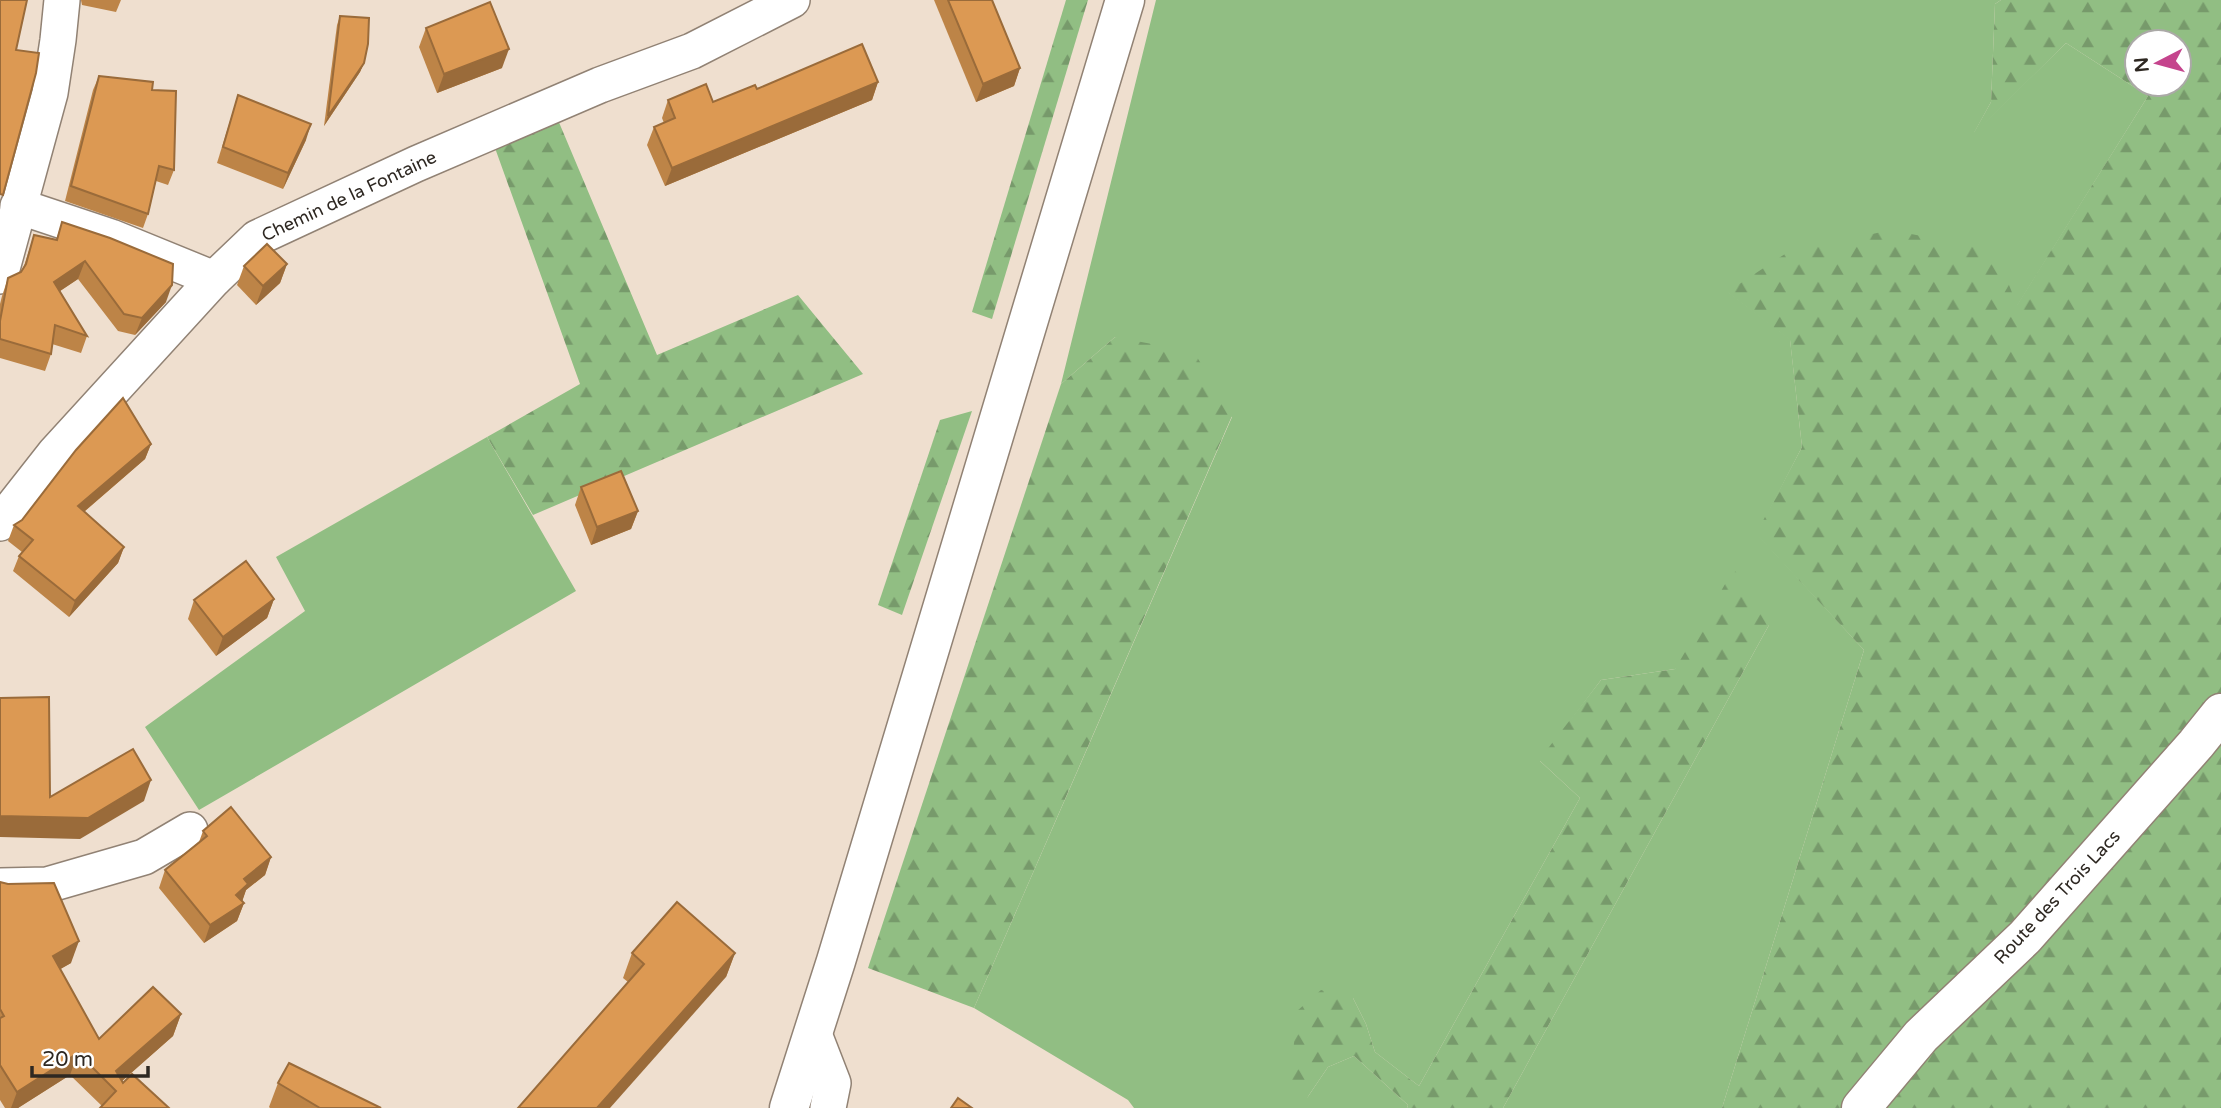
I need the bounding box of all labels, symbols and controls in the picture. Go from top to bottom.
north arrow [2123,28,2193,98]
text: N [2130,56,2154,73]
street label: Chemin de la Fontaine [258,146,440,246]
street label: Route des Trois Lacs [1989,825,2125,969]
scale bar [32,1034,147,1078]
text: 20 m [42,1047,93,1072]

